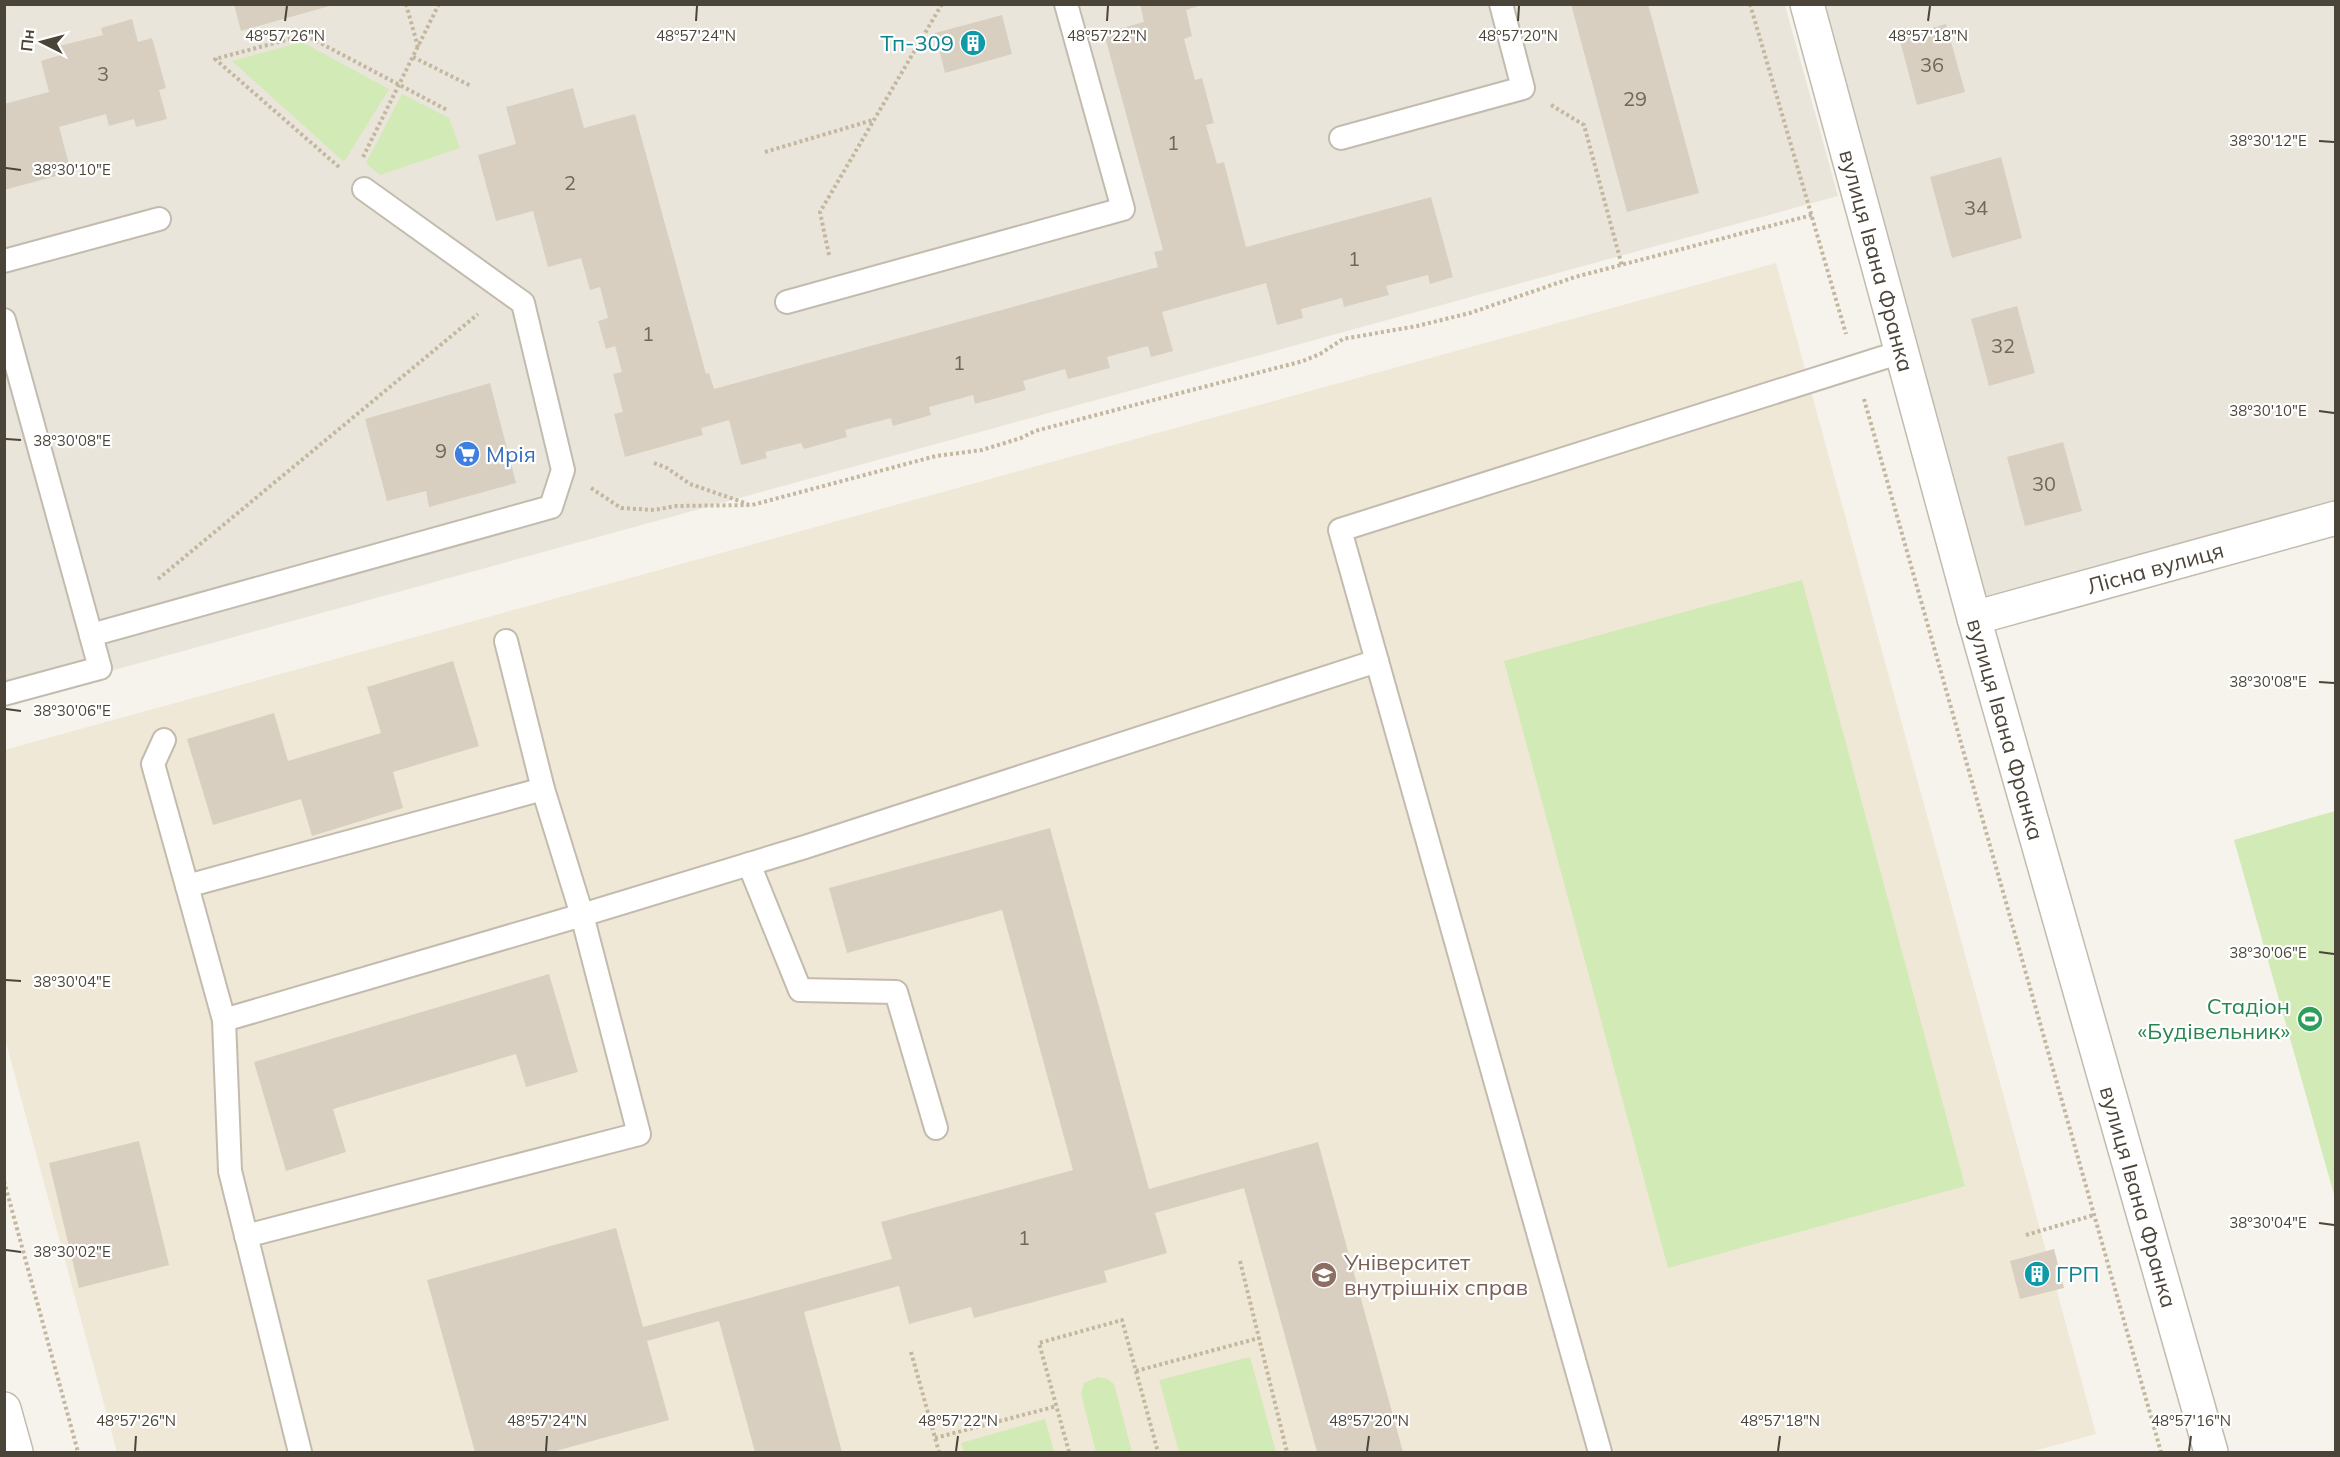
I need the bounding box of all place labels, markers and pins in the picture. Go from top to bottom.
building icon: Тп-309 [958,28,988,58]
place label: Тп-309 [880,29,954,57]
supermarket icon: Мрія [452,439,482,469]
place label: Мрія [486,440,536,468]
place label: Стадіон «Будівельник» [2138,992,2290,1045]
sports icon: Стадіон «Будівельник» [2295,1004,2325,1034]
place label: Університет внутрішніх справ [1343,1248,1528,1301]
building icon: ГРП [2022,1259,2052,1289]
school or university icon: Університет внутрішніх справ [1309,1260,1339,1290]
place label: ГРП [2056,1260,2099,1288]

